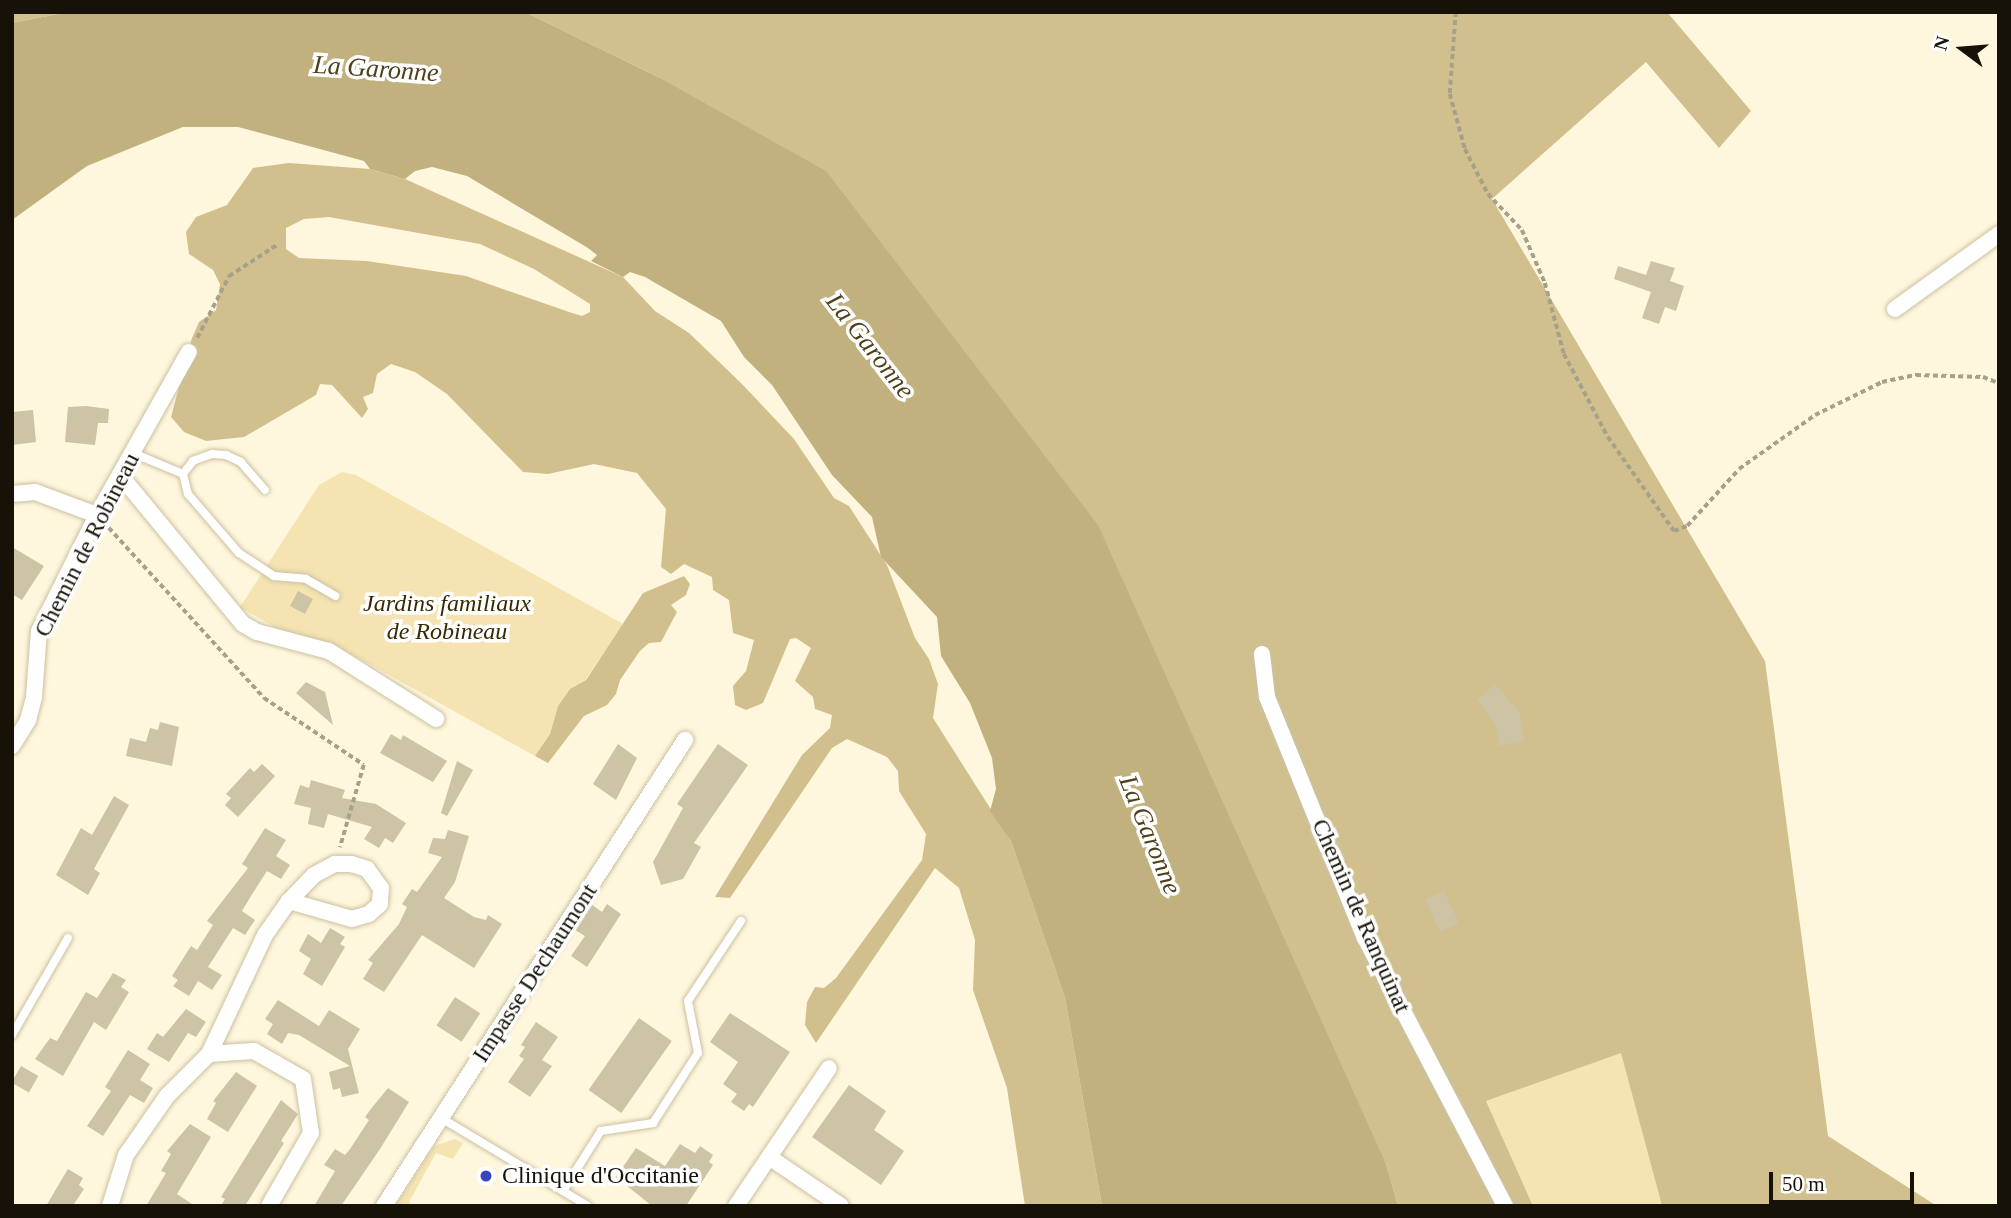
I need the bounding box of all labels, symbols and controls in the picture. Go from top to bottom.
north arrow [1927,14,1997,84]
text: N [1929,34,1953,53]
water label: La Garonne [312,49,440,89]
water label: La Garonne [819,287,921,405]
street label: Chemin de Robineau [28,448,146,642]
park label: Jardins familiaux de Robineau [363,590,531,646]
water label: La Garonne [1112,771,1188,899]
street label: Chemin de Ranquinat [1305,815,1417,1017]
street label: Impasse Dechaumont [466,878,604,1068]
scale bar [1773,1158,1918,1202]
place label: Clinique d'Occitanie [502,1162,699,1190]
marker: Clinique d'Occitanie [476,1166,496,1186]
text: 50 m [1782,1172,1825,1196]

